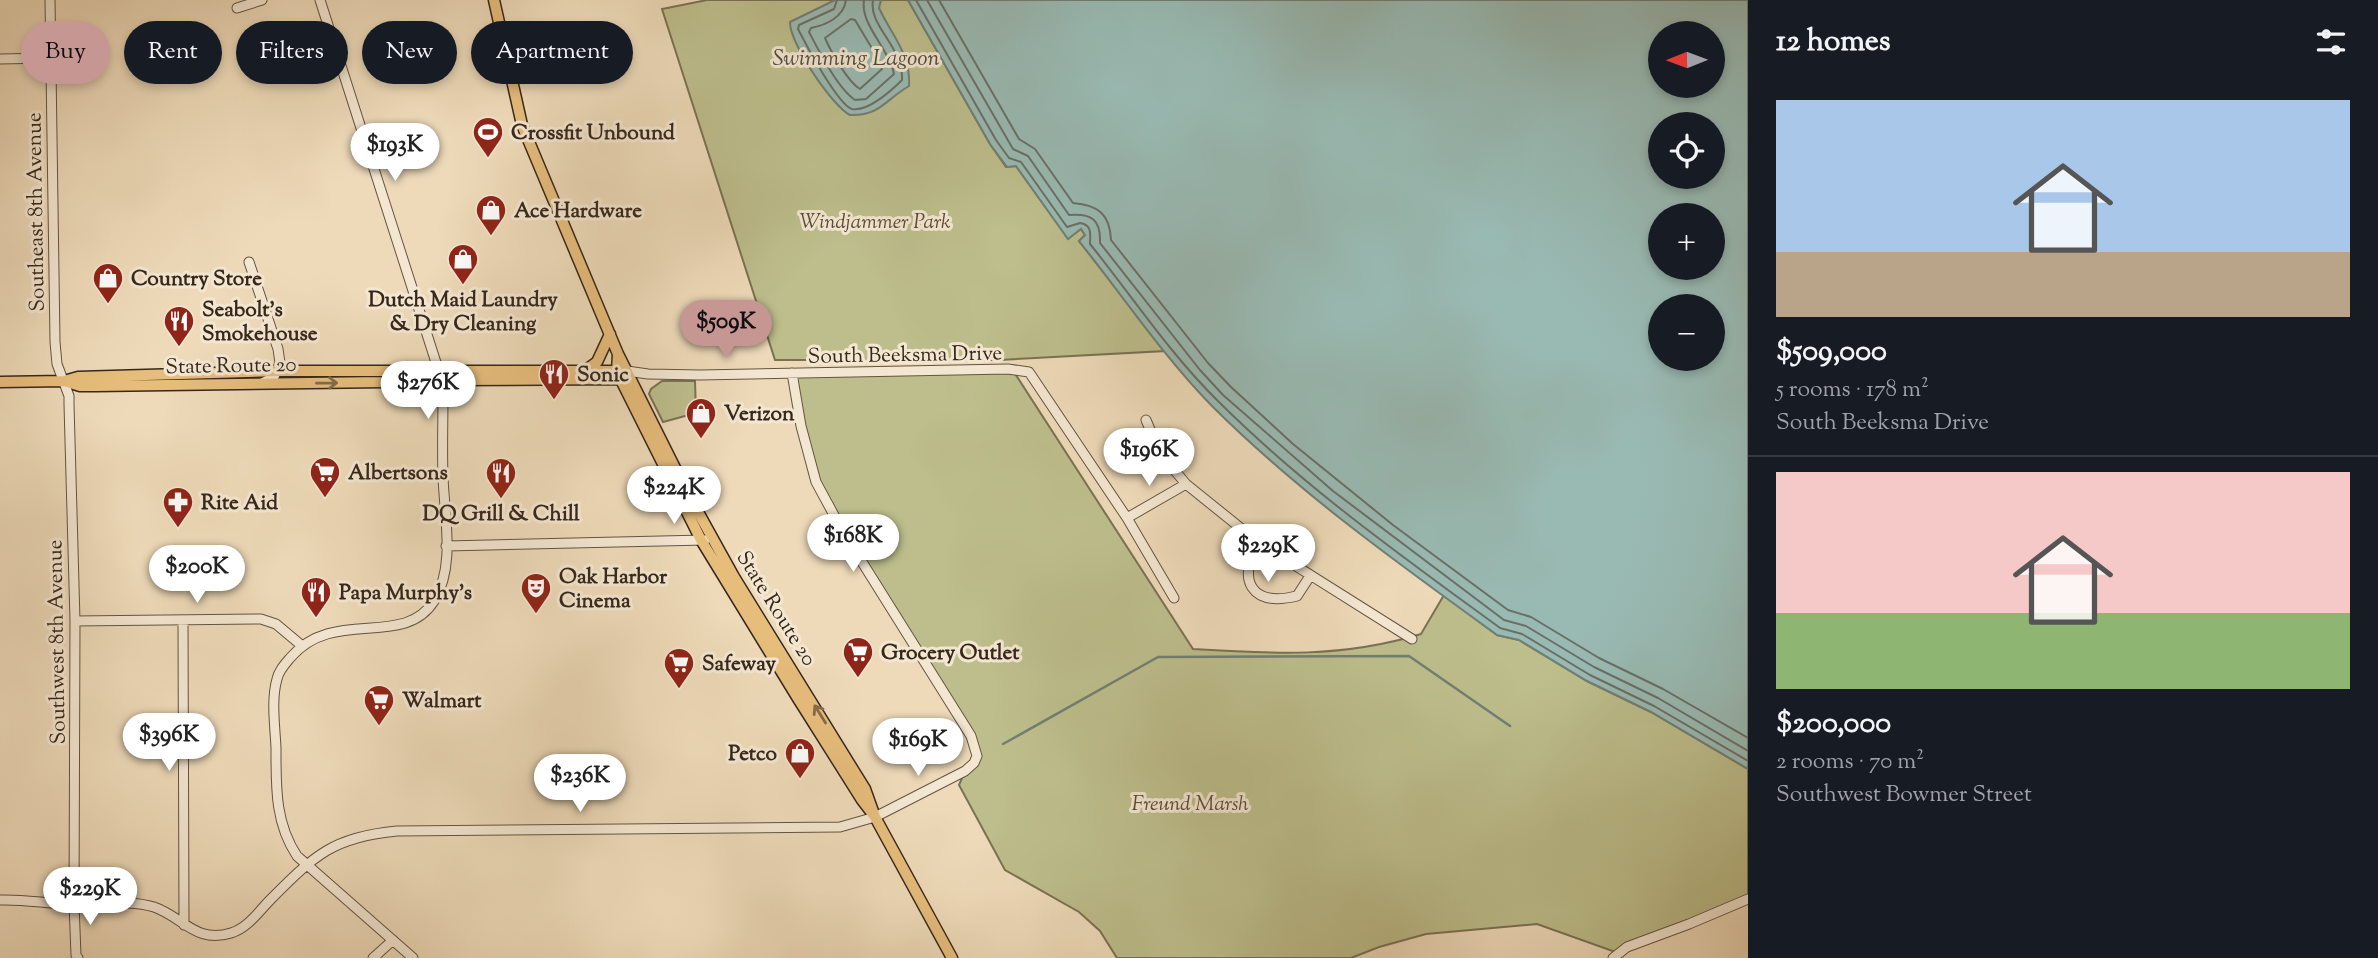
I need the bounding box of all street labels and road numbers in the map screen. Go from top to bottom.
street label: Southeast 8th Avenue [20,112,54,312]
street label: South Beeksma Drive [808,339,1003,373]
street label: State Route 20 [165,351,297,383]
street label: Southwest 8th Avenue [41,539,75,745]
street label: State Route 20 [728,546,823,673]

